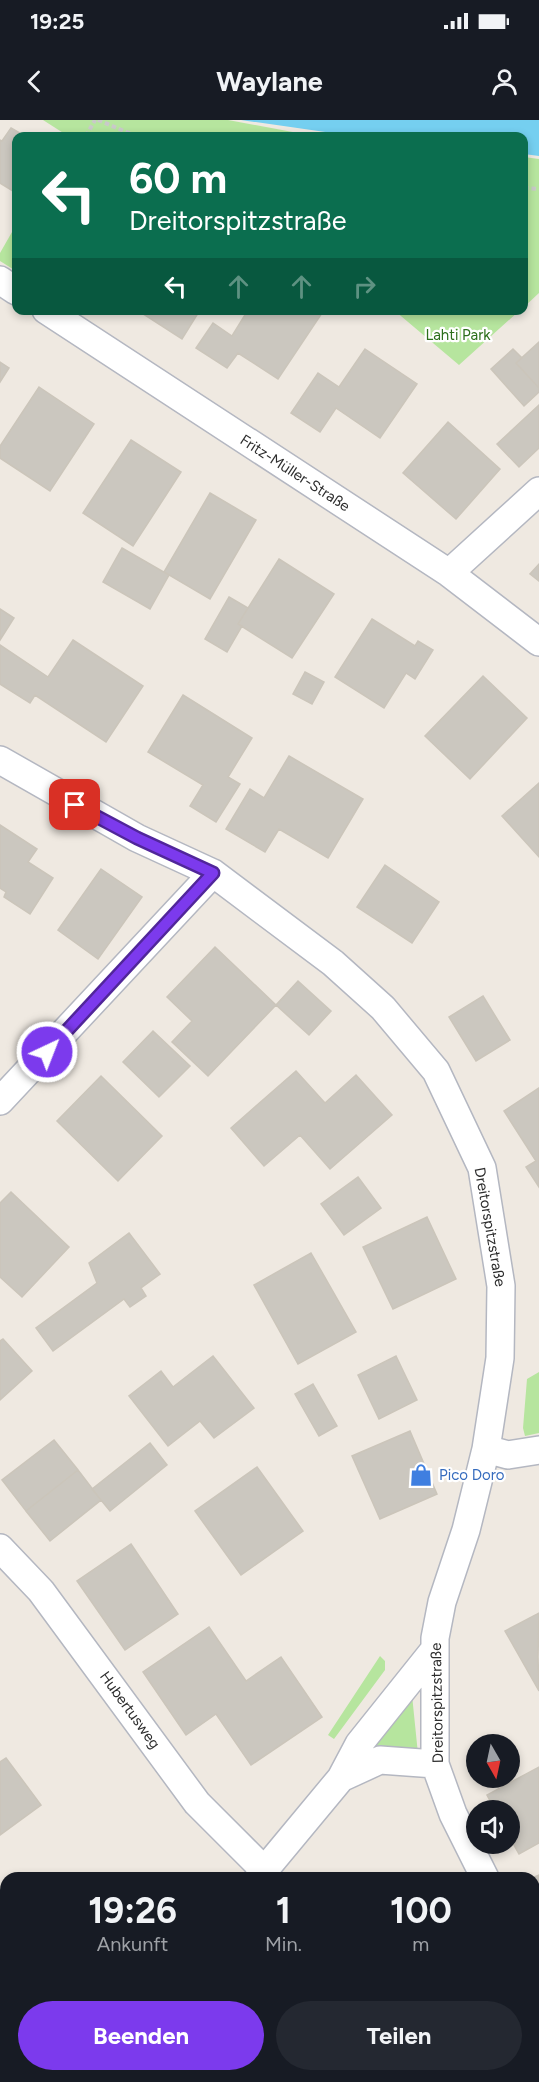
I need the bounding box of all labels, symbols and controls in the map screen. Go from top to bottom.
text: 19:25 [30,8,84,35]
icon: back [18,65,51,98]
text: Waylane [216,65,323,98]
icon: person [488,65,521,98]
text: 60 m [129,153,227,204]
icon: left [30,156,108,234]
text: Dreitorspitzstraße [129,204,347,237]
icon: left [159,270,192,303]
icon: ahead [222,270,255,303]
icon: ahead [285,270,318,303]
icon: right [348,270,381,303]
park label: Lahti Park [425,326,491,344]
street label: Fritz-Müller-Straße [237,431,353,515]
pin [49,779,100,830]
icon: arrive [58,788,91,821]
position arrow [15,1020,79,1084]
street label: Dreitorspitzstraße [471,1166,509,1288]
shop icon: Pico Doro [408,1462,434,1488]
place label: Pico Doro [439,1466,505,1484]
street label: Dreitorspitzstraße [427,1642,447,1764]
street label: Hubertusweg [96,1668,164,1752]
north arrow [466,1734,520,1788]
map controls [466,1734,520,1854]
button: sound [466,1800,520,1854]
text: 19:26 [88,1889,177,1932]
text: 1 [276,1889,291,1932]
text: 100 [390,1889,452,1932]
text: Ankunft [97,1932,168,1956]
text: Min. [265,1932,302,1956]
text: m [412,1932,429,1956]
button: Beenden [18,2001,264,2070]
button: Teilen [276,2001,522,2070]

